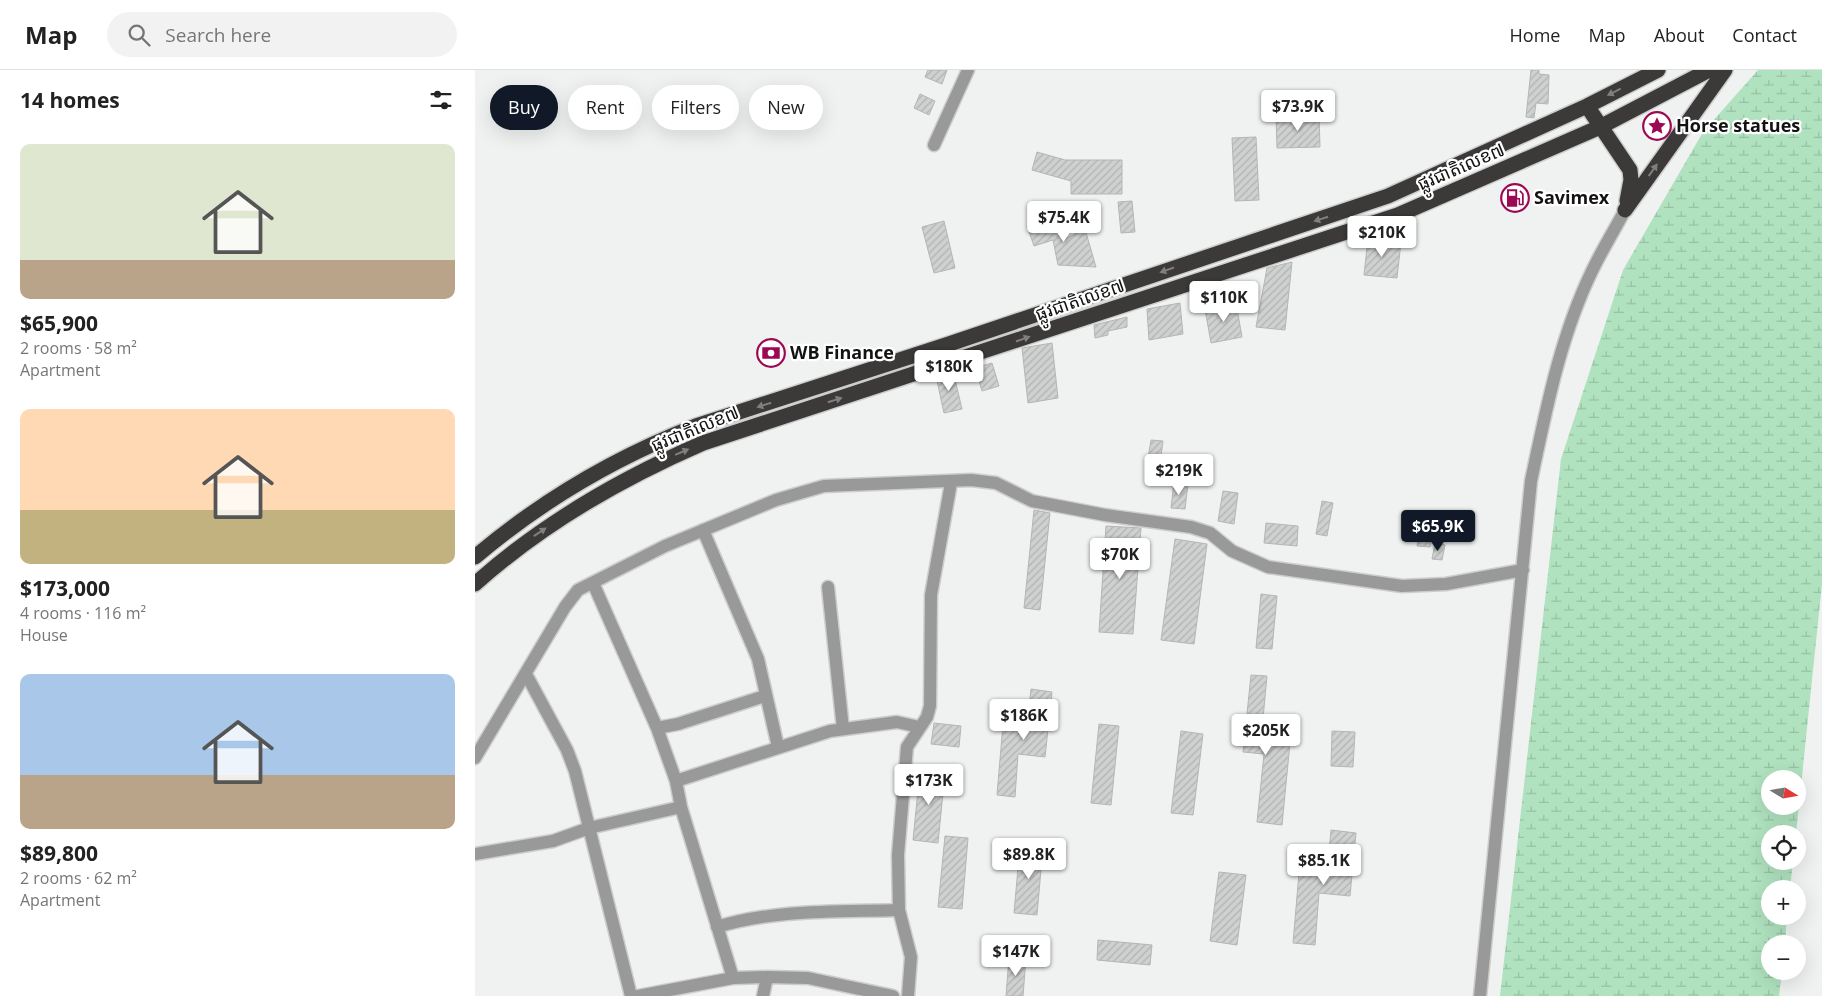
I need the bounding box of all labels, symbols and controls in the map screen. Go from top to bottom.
search box [107,12,457,57]
text: Map [25,18,77,51]
icon: search [125,21,153,49]
text: Search here [165,22,271,48]
text: Home [1510,23,1560,47]
text: Map [1588,23,1626,47]
text: About [1654,23,1704,47]
text: Contact [1732,23,1797,47]
chip: Buy [490,85,558,130]
chip: Rent [568,85,642,130]
chip: Filters [652,85,739,130]
chip: New [749,85,823,130]
text: 14 homes [20,86,120,114]
icon: filters [427,86,455,114]
one-way arrow [1607,88,1622,96]
pin: $73.9K [1257,90,1339,132]
text: $73.9K [1272,95,1324,117]
place icon: Horse statues [1642,111,1672,141]
place label: Horse statues [1676,113,1800,137]
street label: ផ្លូវជាតិលេខ៧ [1413,137,1510,200]
one-way arrow [1648,163,1658,177]
icon: home [193,177,283,267]
fuel station icon: Savimex [1500,183,1530,213]
place label: Savimex [1534,185,1610,209]
pin: $75.4K [1023,200,1105,243]
text: $75.4K [1038,206,1090,228]
one-way arrow [1313,215,1328,223]
pin: $210K [1347,216,1417,258]
text: $210K [1358,221,1406,243]
one-way arrow [1159,267,1174,274]
street label: ផ្លូវជាតិលេខ៧ [1032,273,1129,331]
pin: $110K [1189,280,1259,323]
text: $110K [1200,286,1248,308]
text: $65,900 [20,309,98,337]
one-way arrow [1016,335,1031,342]
text: 2 rooms · 58 m² [20,337,137,359]
bank icon: WB Finance [756,338,786,368]
place label: WB Finance [790,340,894,364]
pin: $180K [914,350,984,392]
text: $180K [925,355,973,377]
text: Apartment [20,359,100,381]
one-way arrow [828,395,843,403]
street label: ផ្លូវជាតិលេខ៧ [647,400,744,462]
one-way arrow [756,402,771,410]
icon: home [193,442,283,532]
one-way arrow [675,448,689,456]
pin: $219K [1144,454,1214,496]
text: $219K [1155,459,1203,481]
pin: $65.9K [1397,510,1479,552]
text: $65.9K [1412,515,1464,537]
one-way arrow [534,527,547,537]
pin: $70K [1090,538,1150,580]
text: $70K [1101,543,1139,565]
text: $173,000 [20,574,110,602]
text: 4 rooms · 116 m² [20,602,146,624]
text: House [20,624,68,646]
pin: $186K [989,698,1059,741]
text: $186K [1000,704,1048,726]
icon: home [193,707,283,797]
pin: $205K [1231,714,1301,756]
text: $205K [1242,719,1290,741]
pin: $173K [894,764,964,806]
text: $173K [905,769,953,791]
north arrow [1761,770,1806,815]
map controls [1761,770,1806,980]
button: locate [1761,825,1806,870]
pin: $89.8K [988,838,1070,880]
text: $89,800 [20,839,98,867]
text: $89.8K [1003,843,1055,865]
pin: $85.1K [1283,844,1365,886]
text: $85.1K [1298,849,1350,871]
text: 2 rooms · 62 m² [20,867,137,889]
button: + [1761,880,1806,925]
text: Apartment [20,889,100,911]
pin: $147K [981,934,1051,977]
button: − [1761,935,1806,980]
text: $147K [992,940,1040,962]

